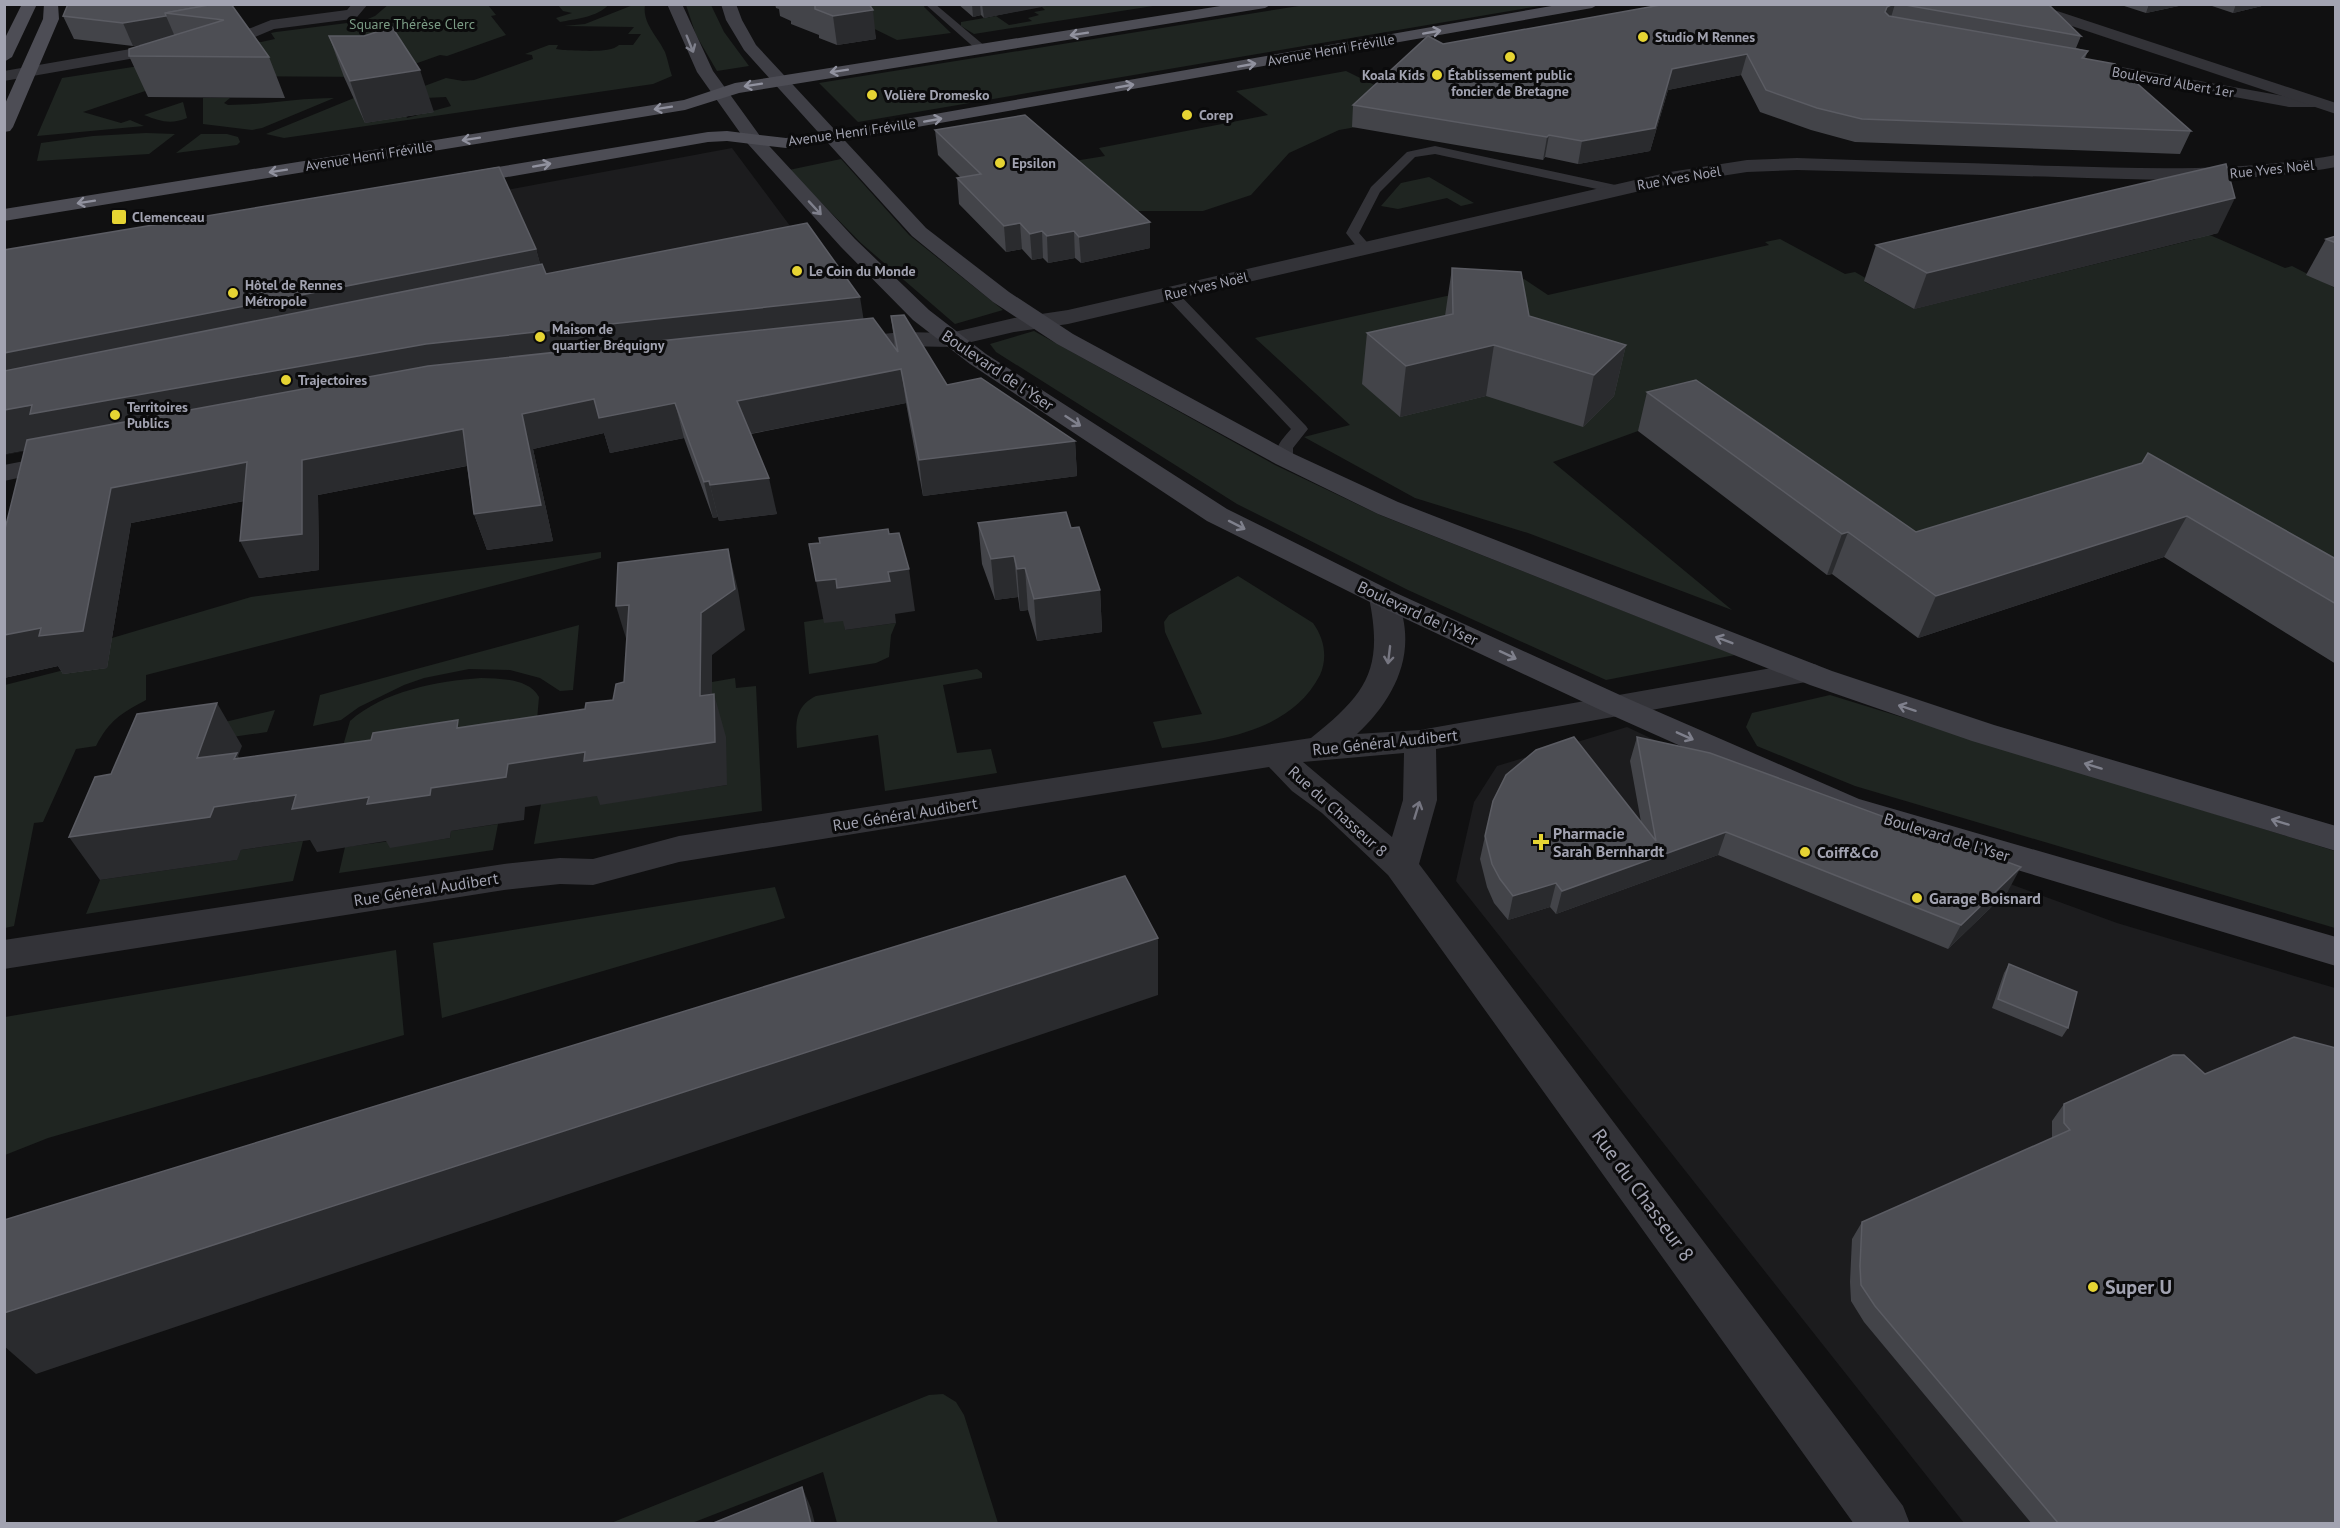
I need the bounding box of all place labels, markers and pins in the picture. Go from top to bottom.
place label: Studio M Rennes [1655,28,1755,46]
marker: Studio M Rennes [1636,30,1650,44]
marker: Établissement public foncier de Bretagne [1503,50,1517,64]
place label: Koala Kids [1362,66,1425,84]
place label: Établissement public foncier de Bretagne [1448,66,1572,100]
marker: Koala Kids [1430,68,1444,82]
place label: Volière Dromesko [883,86,990,104]
marker: Volière Dromesko [865,88,879,102]
place label: Corep [1199,106,1234,124]
marker: Corep [1180,108,1194,122]
place label: Epsilon [1012,154,1056,172]
marker: Epsilon [993,156,1007,170]
marker: Clemenceau [110,208,128,226]
place label: Clemenceau [132,208,204,226]
place label: Le Coin du Monde [809,262,916,280]
marker: Le Coin du Monde [790,264,804,278]
place label: Hôtel de Rennes Métropole [245,276,343,310]
marker: Hôtel de Rennes Métropole [226,286,240,300]
place label: Maison de quartier Bréquigny [552,320,665,354]
marker: Maison de quartier Bréquigny [533,330,547,344]
place label: Trajectoires [298,371,367,389]
marker: Trajectoires [279,373,293,387]
place label: Territoires Publics [127,398,188,432]
marker: Territoires Publics [108,408,122,422]
place label: Pharmacie Sarah Bernhardt [1553,823,1665,861]
marker: Pharmacie Sarah Bernhardt [1534,835,1548,849]
place label: Coiff&Co [1817,842,1879,862]
marker: Coiff&Co [1798,845,1812,859]
place label: Garage Boisnard [1929,888,2041,908]
marker: Garage Boisnard [1910,891,1924,905]
place label: Super U [2105,1274,2172,1300]
marker: Super U [2086,1280,2100,1294]

